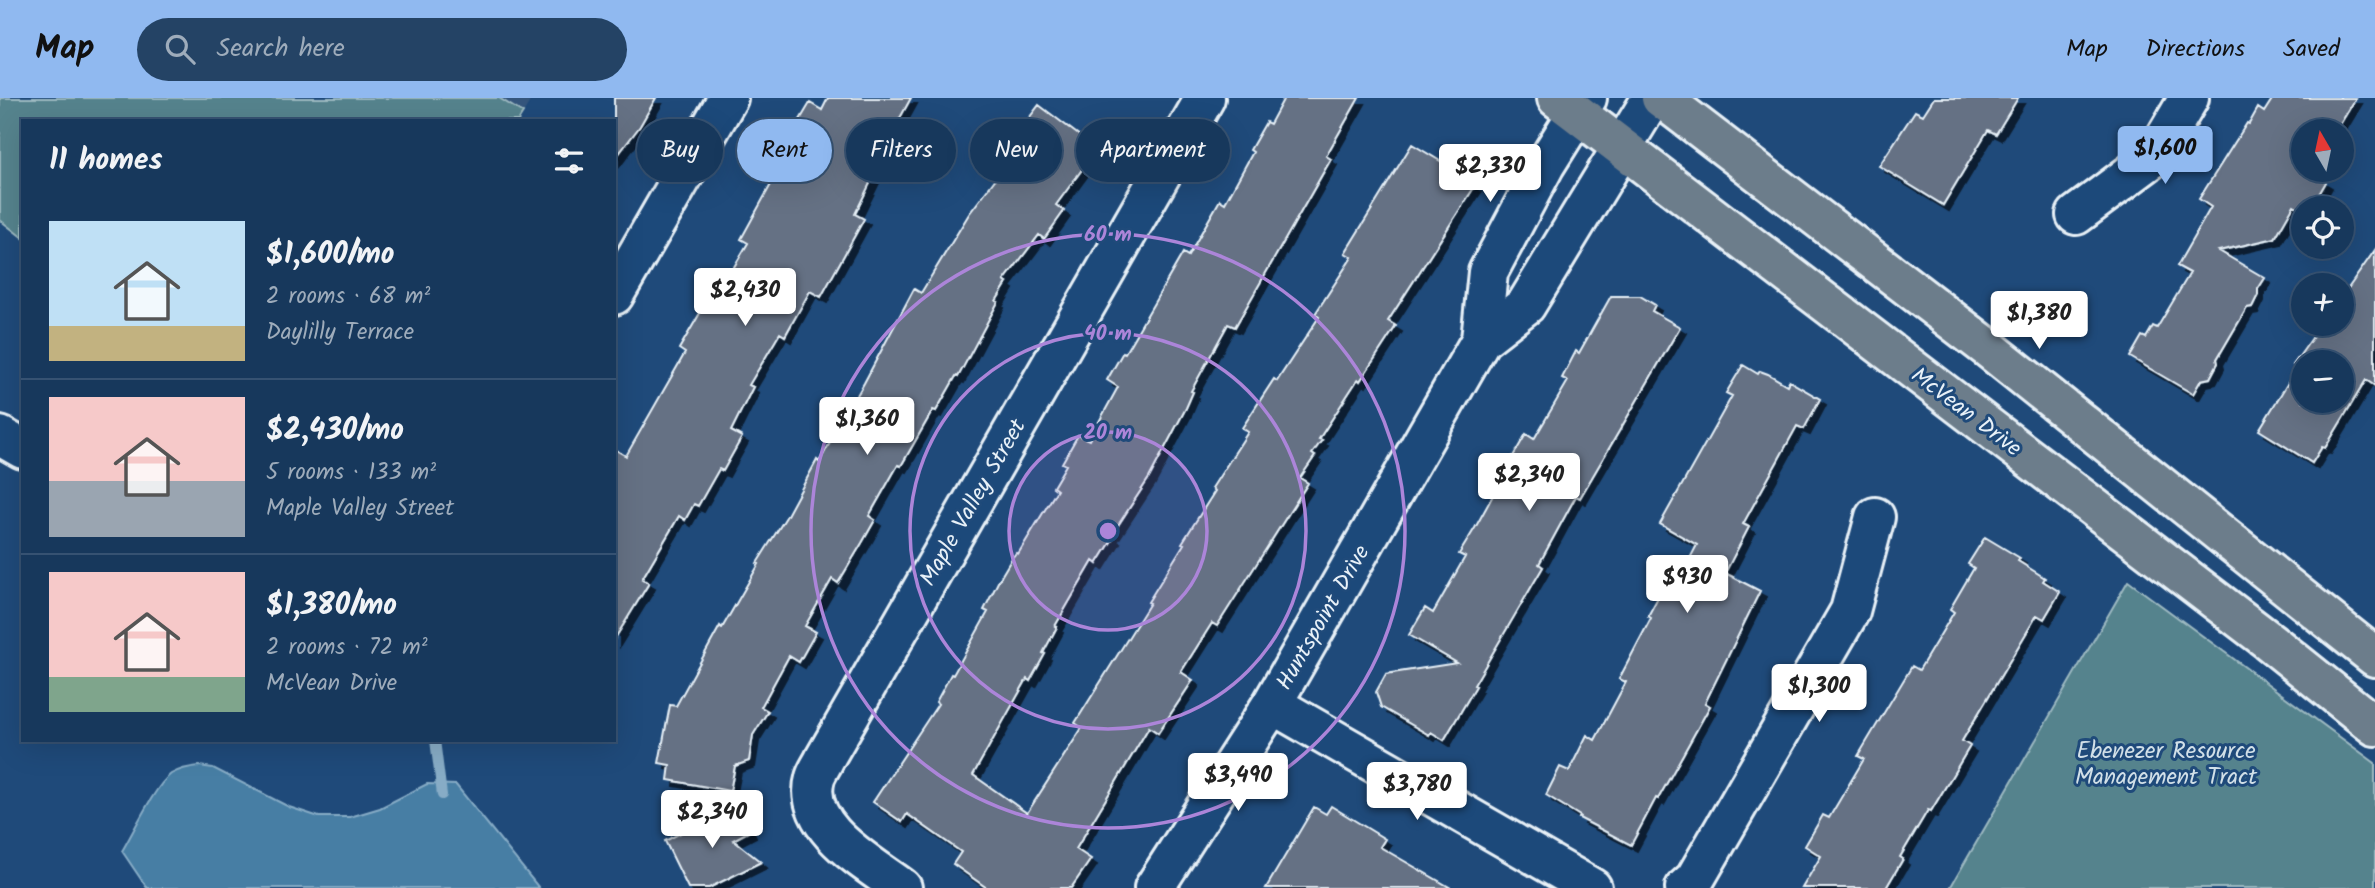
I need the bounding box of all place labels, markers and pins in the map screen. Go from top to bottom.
pin: $1,600 [2108,126,2222,186]
pin: $2,330 [1433,144,1547,204]
pin: $2,430 [688,268,802,328]
pin: $1,380 [1982,292,2096,351]
pin: $1,360 [810,398,924,457]
pin: $2,340 [1472,454,1586,513]
centre of rings [1096,519,1120,543]
pin: $930 [1646,556,1728,615]
pin: $1,300 [1762,664,1876,724]
pin: $3,490 [1181,754,1295,813]
pin: $3,780 [1360,762,1474,822]
pin: $2,340 [655,790,769,850]

